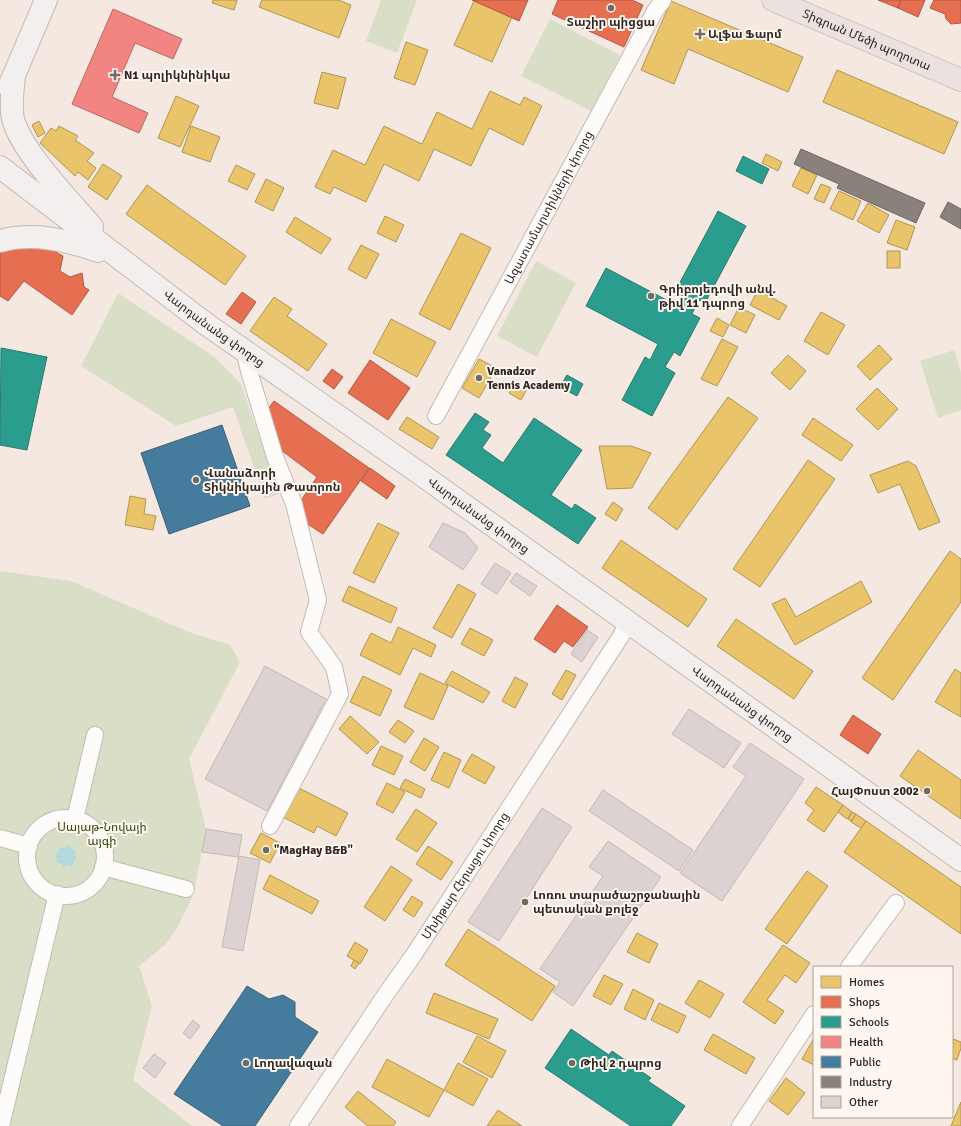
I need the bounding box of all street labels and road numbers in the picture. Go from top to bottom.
street label: Տիգրան Մեծի պողոտա [800,6,933,74]
street label: Ազատամարտիկների փողոց [502,128,597,287]
street label: Վարդանանց փողոց [160,287,267,370]
street label: Վարդանանց փողոց [424,474,532,557]
street label: Վարդանանց փողոց [688,663,796,745]
street label: Մխիթար Հերացու փողոց [419,810,512,942]

